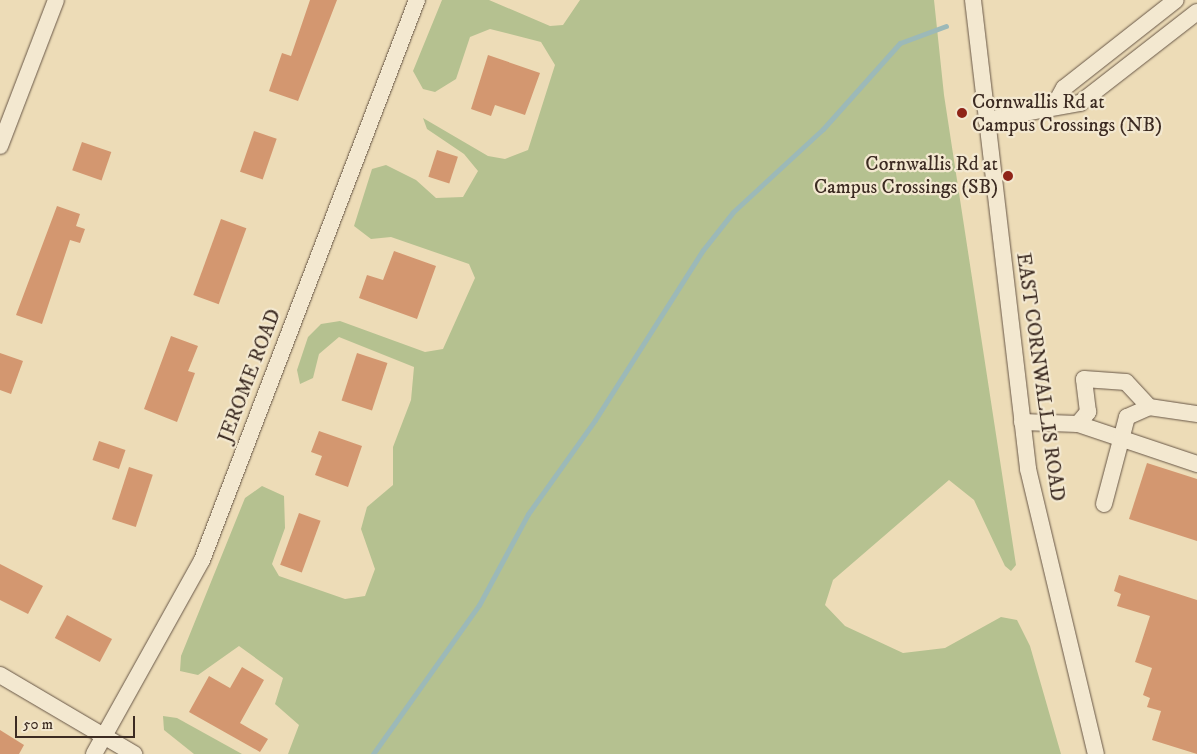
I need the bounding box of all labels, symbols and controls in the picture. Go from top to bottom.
place label: Cornwallis Rd at Campus Crossings (NB) [972,90,1162,137]
marker: Cornwallis Rd at Campus Crossings (NB) [956,107,968,119]
place label: Cornwallis Rd at Campus Crossings (SB) [814,153,998,200]
marker: Cornwallis Rd at Campus Crossings (SB) [1002,170,1014,182]
street label: EAST CORNWALLIS ROAD [1011,251,1069,503]
street label: JEROME ROAD [214,306,286,446]
scale bar [18,706,138,738]
text: 50 m [23,715,53,734]

